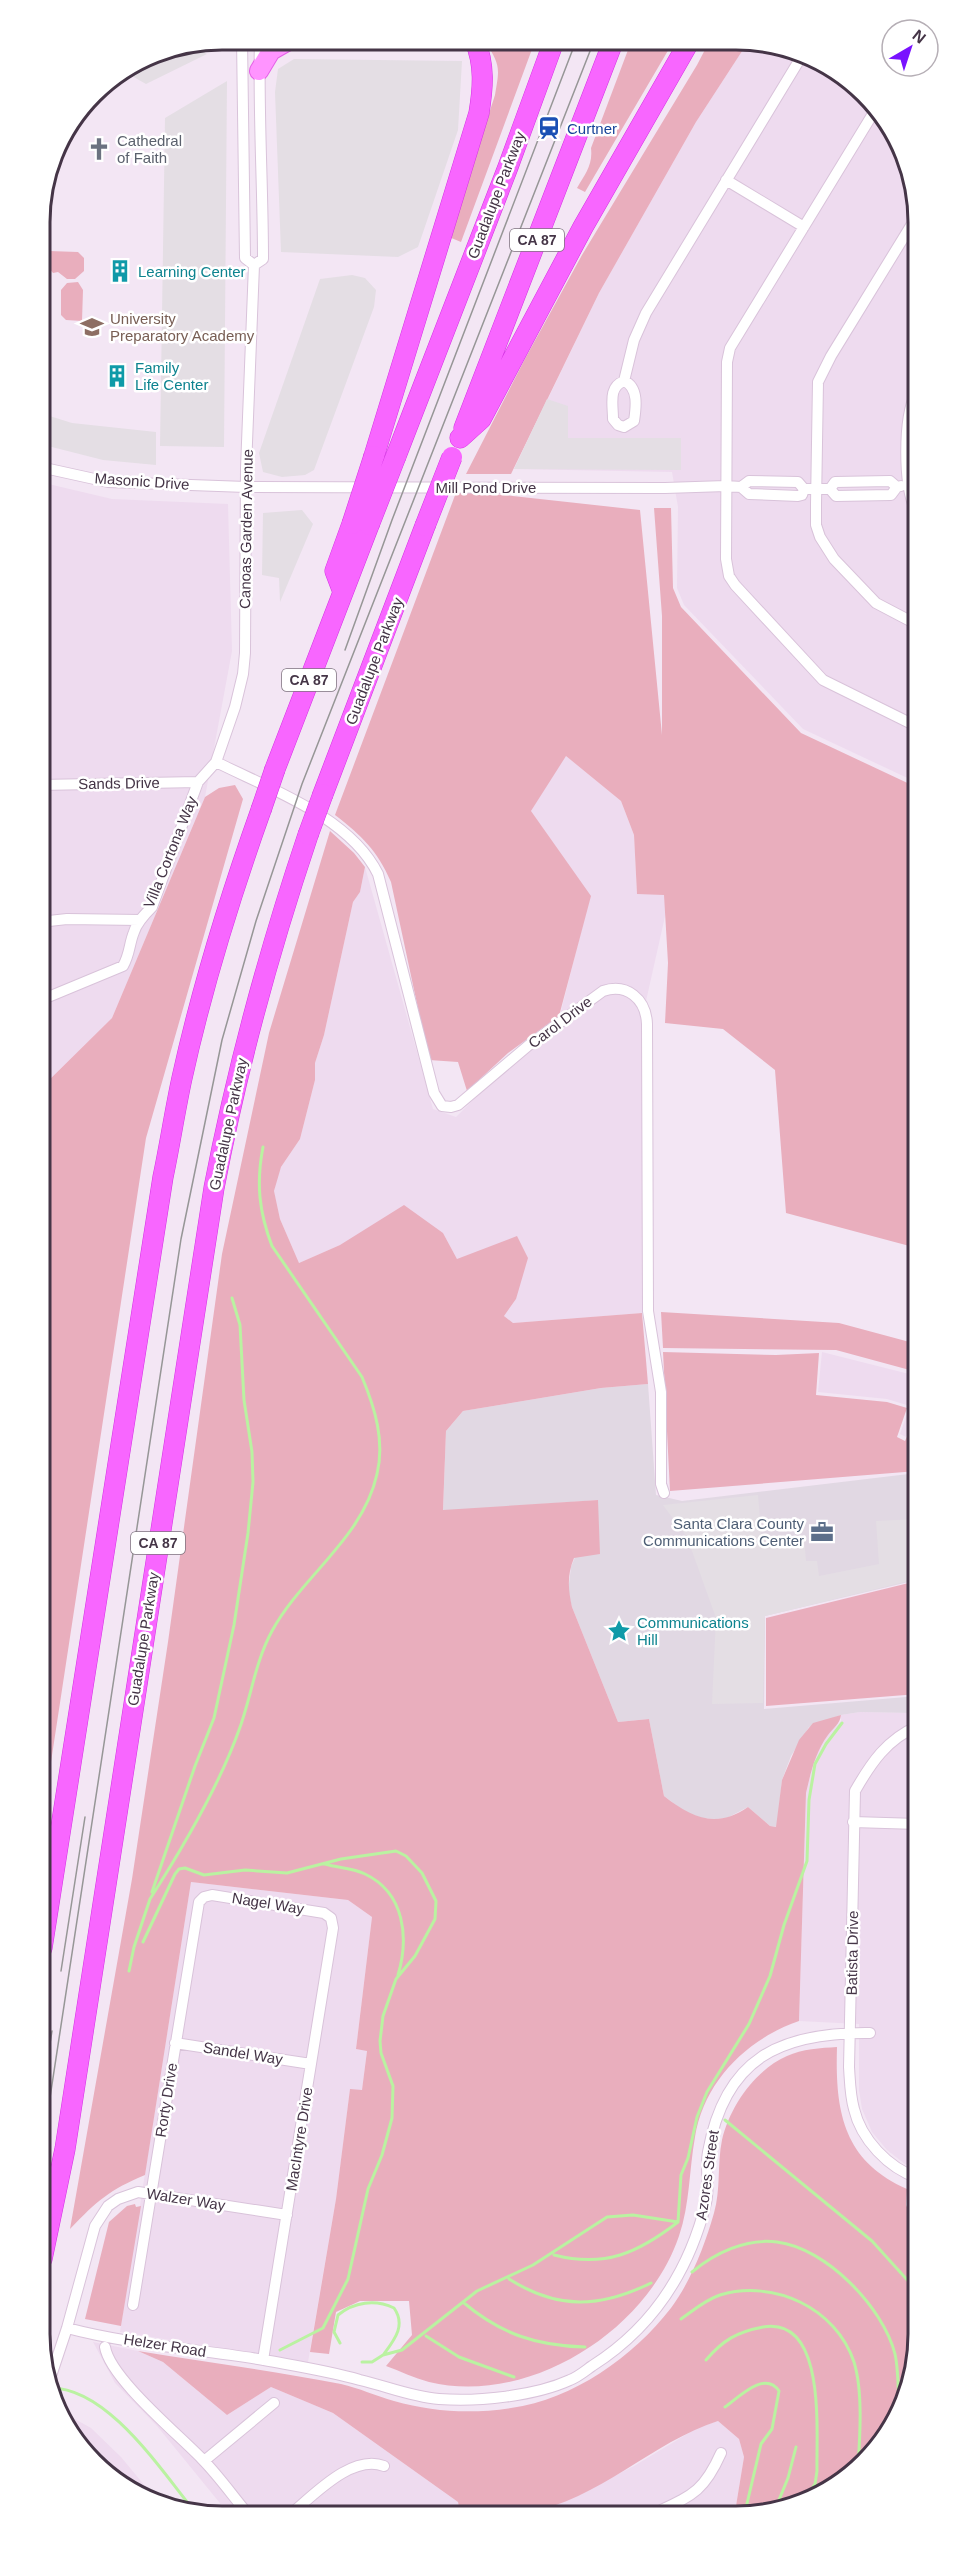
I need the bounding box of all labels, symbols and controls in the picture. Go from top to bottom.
north arrow [880,18,940,78]
text: N [909,26,929,47]
station icon: Curtner [536,115,562,141]
place label: Curtner [567,120,617,137]
street label: Guadalupe Parkway [464,128,528,261]
place label: Cathedral of Faith [117,132,182,166]
church icon: Cathedral of Faith [86,136,112,162]
road number: CA 87 [510,229,564,251]
building icon: Learning Center [107,258,133,284]
place label: Learning Center [138,263,246,280]
place label: University Preparatory Academy [110,310,255,344]
school or university icon: University Preparatory Academy [79,314,105,340]
place label: Family Life Center [135,359,208,393]
building icon: Family Life Center [104,363,130,389]
street label: Canoas Garden Avenue [236,449,256,609]
street label: Masonic Drive [94,469,190,493]
street label: Mill Pond Drive [436,479,536,496]
street label: Guadalupe Parkway [342,594,406,727]
road number: CA 87 [282,669,336,691]
street label: Sands Drive [78,774,160,792]
street label: Villa Cortona Way [140,793,200,910]
street label: Carol Drive [525,993,595,1051]
street label: Guadalupe Parkway [206,1056,250,1192]
place label: Santa Clara County Communications Center [643,1515,804,1549]
office icon: Santa Clara County Communications Center [809,1519,835,1545]
road number: CA 87 [131,1532,185,1554]
street label: Guadalupe Parkway [124,1570,162,1707]
place label: Communications Hill [637,1614,749,1648]
place icon: Communications Hill [606,1618,632,1644]
street label: Nagel Way [231,1889,306,1917]
street label: Batista Drive [843,1910,861,1996]
street label: Sandel Way [202,2038,284,2068]
street label: Rorty Drive [152,2062,180,2138]
street label: MacIntyre Drive [282,2086,316,2192]
street label: Azores Street [692,2128,722,2221]
street label: Walzer Way [145,2184,227,2214]
street label: Helzer Road [122,2330,208,2360]

